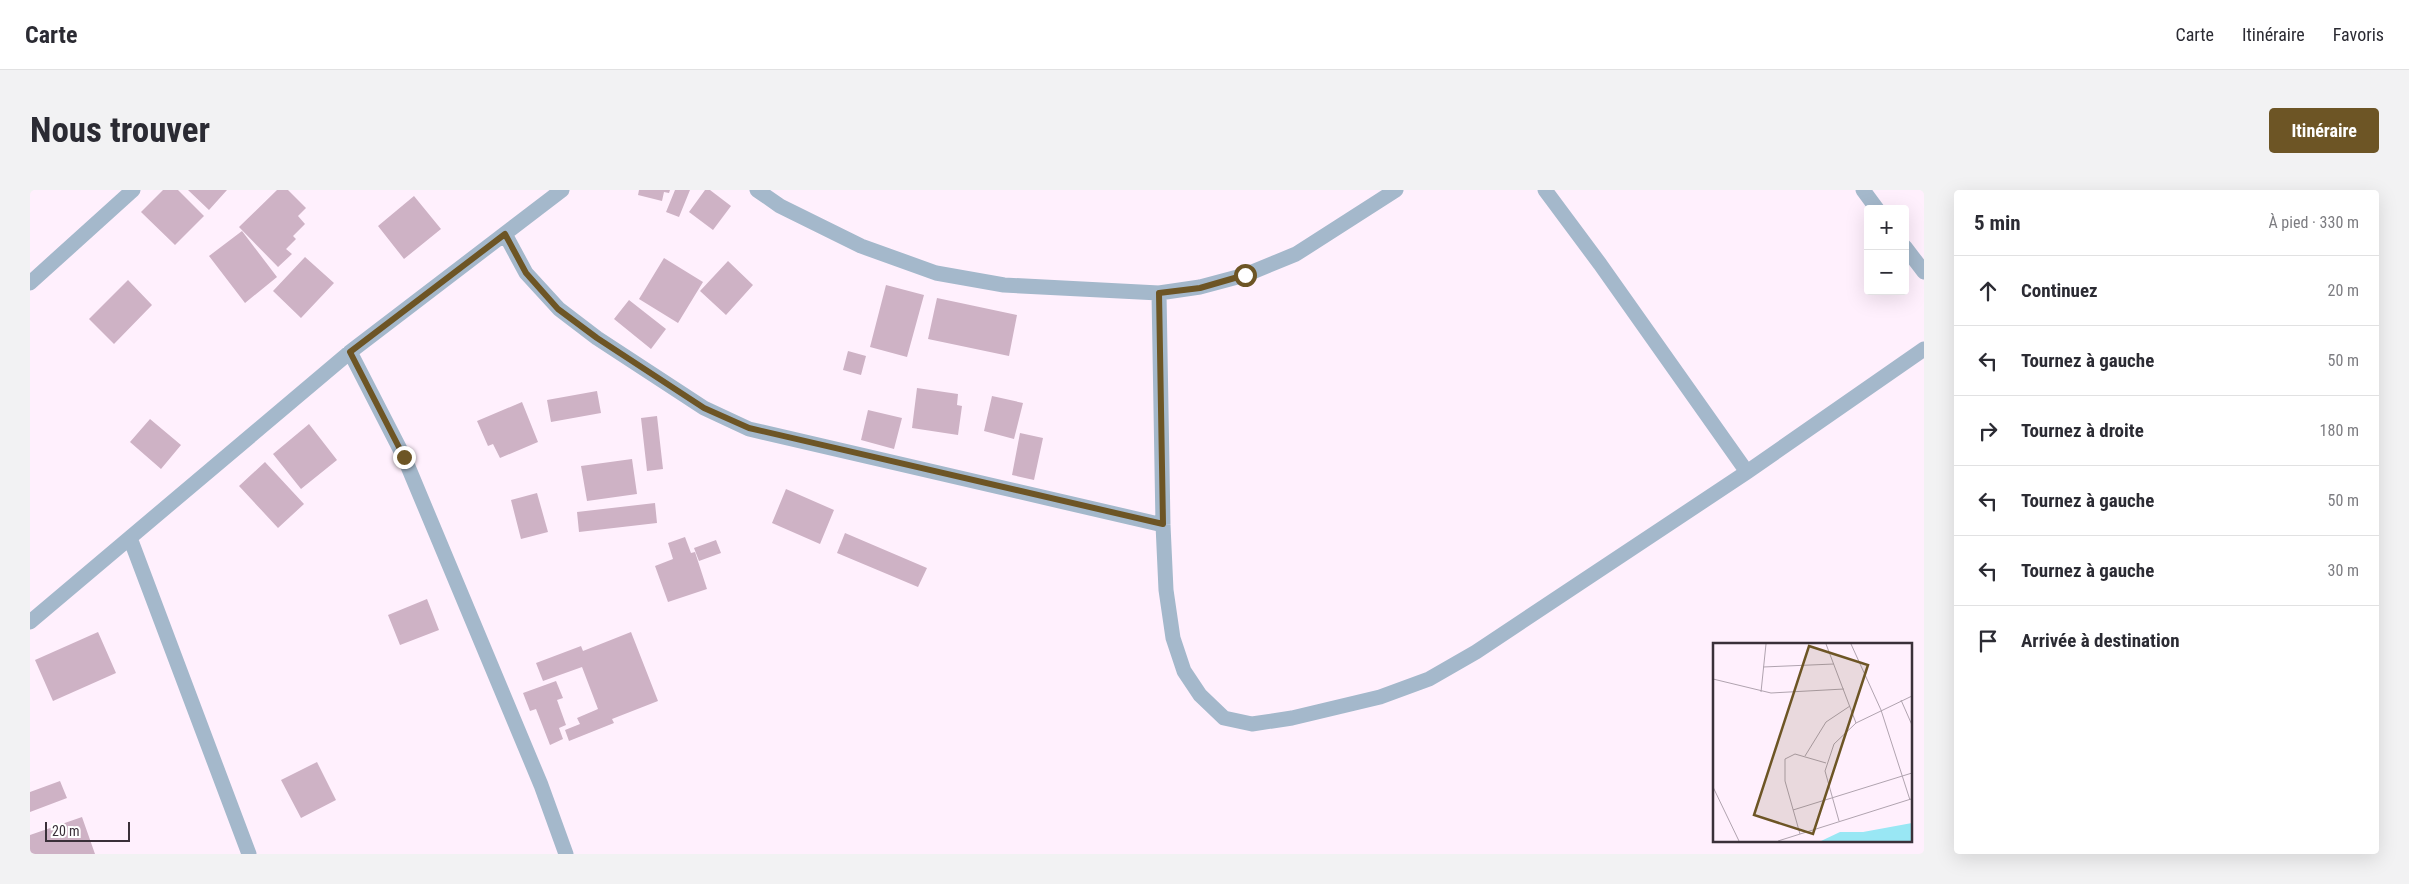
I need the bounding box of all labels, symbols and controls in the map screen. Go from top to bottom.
text: Carte [25,21,77,49]
text: Carte [2175,24,2214,45]
text: Itinéraire [2242,24,2305,45]
text: Favoris [2333,24,2384,45]
button: Itinéraire [2269,108,2379,153]
text: Nous trouver [30,110,210,151]
map controls [1864,205,1909,295]
button: + [1864,205,1909,250]
text: 5 min [1974,211,2021,235]
text: À pied · 330 m [2268,213,2359,232]
button: − [1864,250,1909,295]
route start [1234,264,1257,287]
icon: ahead [1974,277,2002,305]
text: Continuez [2021,279,2098,302]
text: 20 m [2327,281,2359,300]
icon: left [1974,347,2002,375]
text: Tournez à gauche [2021,349,2154,372]
text: 50 m [2327,351,2359,370]
icon: right [1974,417,2002,445]
text: Tournez à droite [2021,419,2144,442]
text: 180 m [2320,421,2359,440]
route end [393,446,416,469]
icon: left [1974,487,2002,515]
text: Tournez à gauche [2021,489,2154,512]
text: 50 m [2327,491,2359,510]
icon: left [1974,557,2002,585]
text: Tournez à gauche [2021,559,2154,582]
text: 30 m [2327,561,2359,580]
icon: arrive [1974,627,2002,655]
text: Arrivée à destination [2021,629,2180,652]
inset map [1713,643,1912,842]
scale bar [45,819,130,842]
text: 20 m [52,823,80,839]

